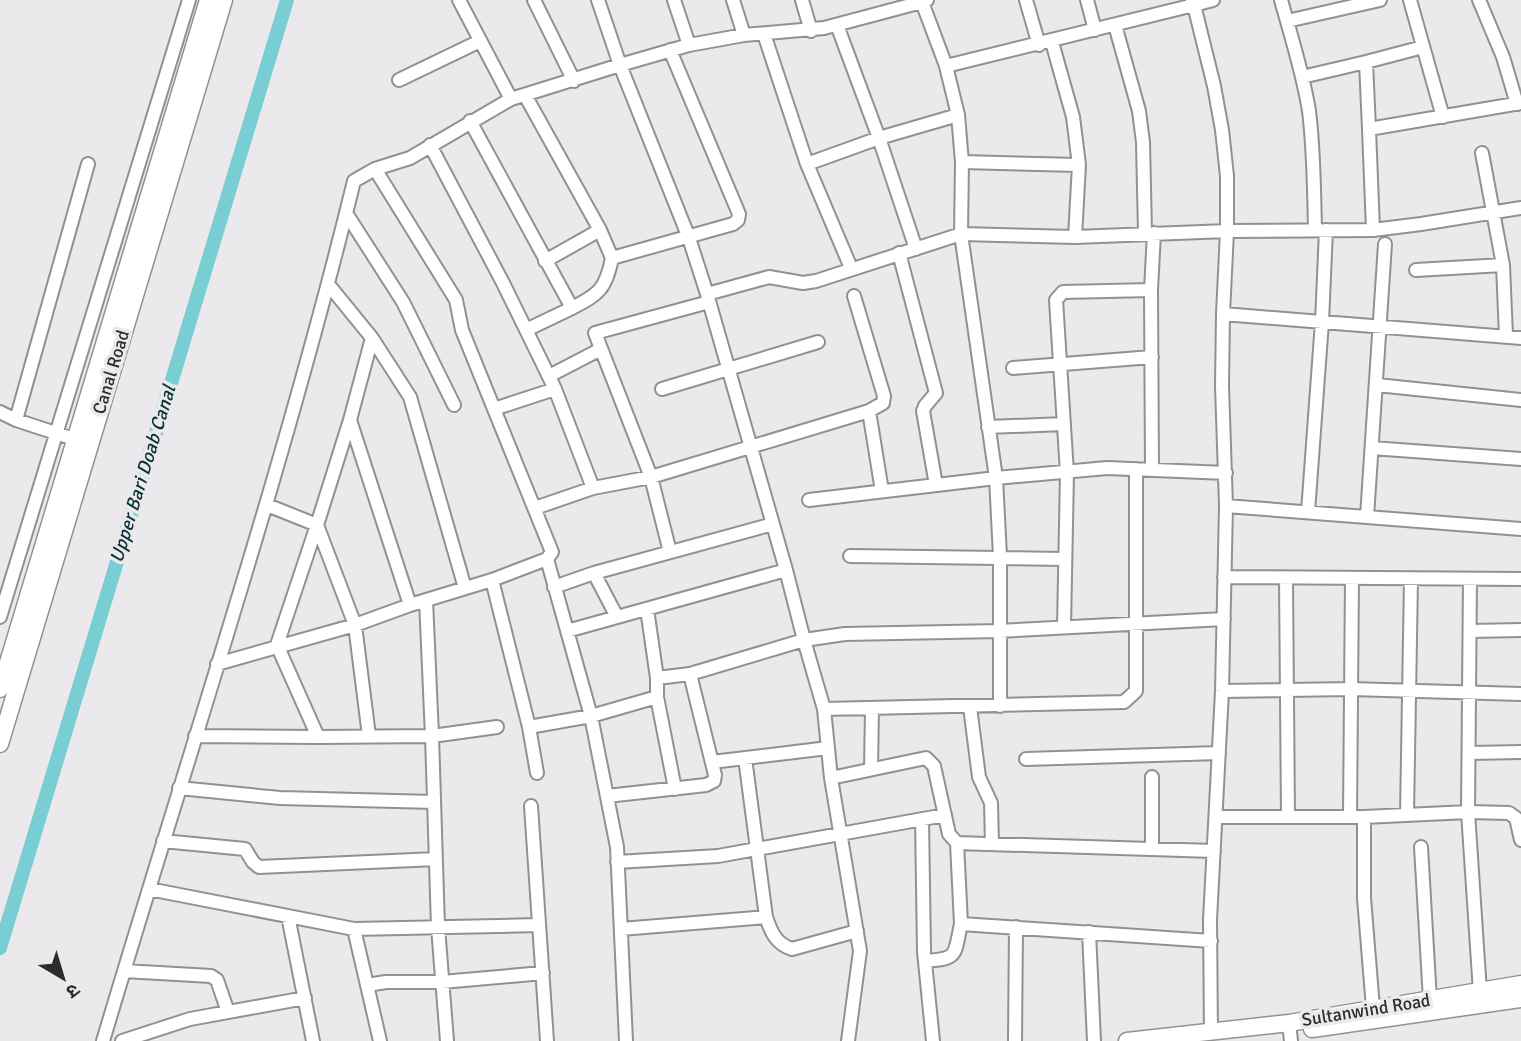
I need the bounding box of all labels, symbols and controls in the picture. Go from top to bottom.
street label: Canal Road [88,327,134,417]
water label: Upper Bari Doab Canal [105,381,182,565]
north arrow [28,943,98,1013]
text: उ [60,978,85,1004]
street label: Sultanwind Road [1300,989,1432,1031]

